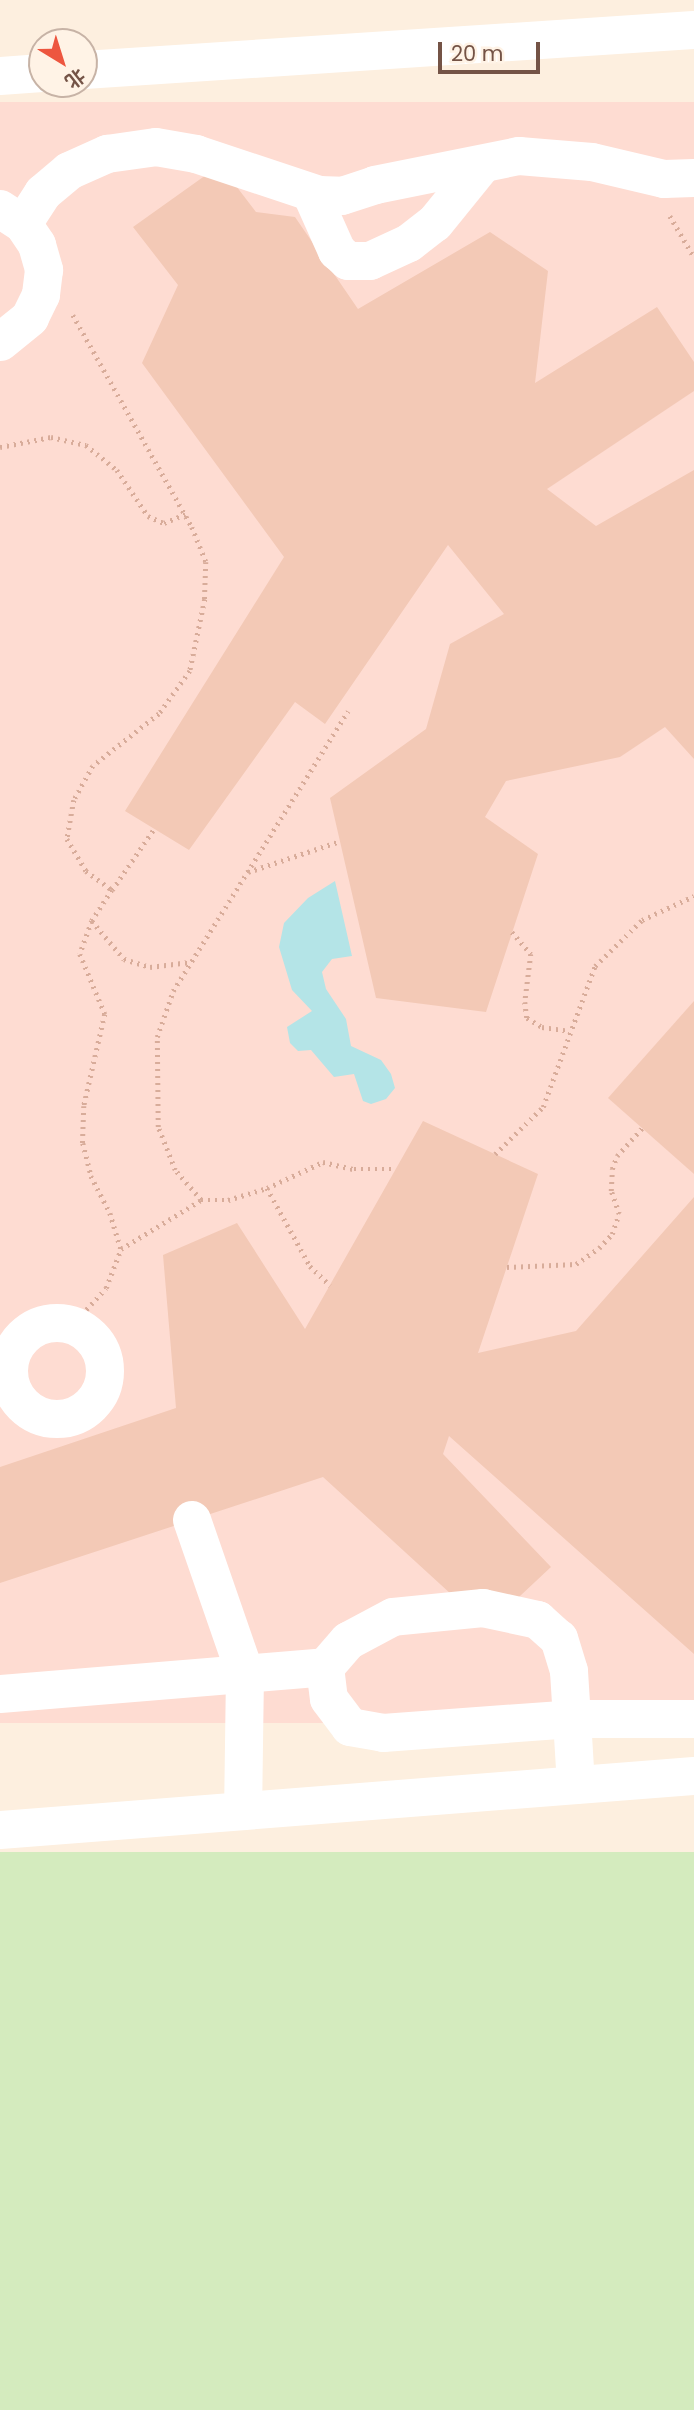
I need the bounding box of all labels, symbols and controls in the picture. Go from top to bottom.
north arrow [28,28,98,98]
scale bar [442,28,544,72]
text: 20 m [451,39,504,68]
text: 北 [59,62,91,95]

